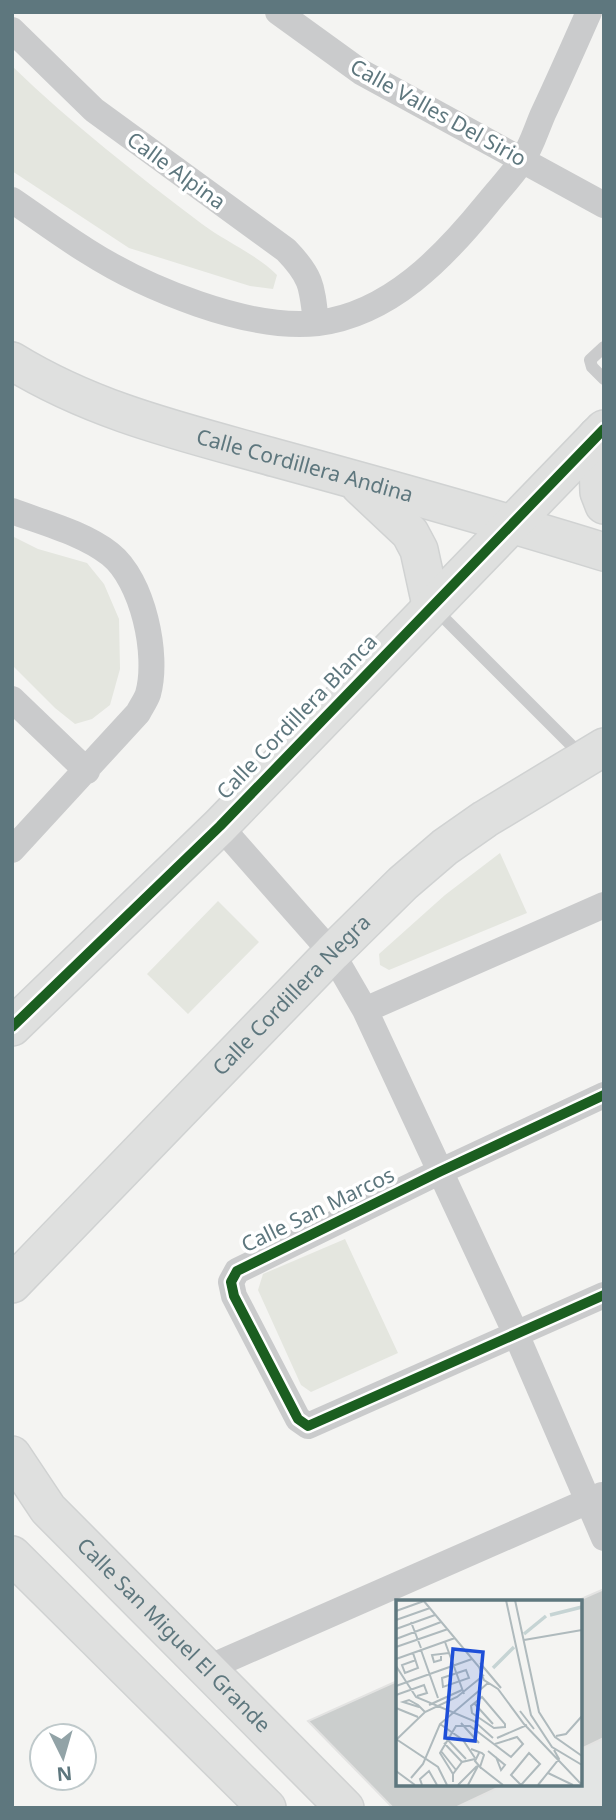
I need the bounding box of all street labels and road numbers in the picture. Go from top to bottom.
street label: Calle Valles Del Sirio [345,52,531,172]
street label: Calle Alpina [122,125,231,215]
street label: Calle Cordillera Andina [193,422,416,508]
street label: Calle Cordillera Blanca [210,628,383,805]
street label: Calle Cordillera Negra [206,908,376,1081]
street label: Calle San Marcos [236,1160,399,1258]
street label: Calle San Miguel El Grande [71,1531,277,1738]

